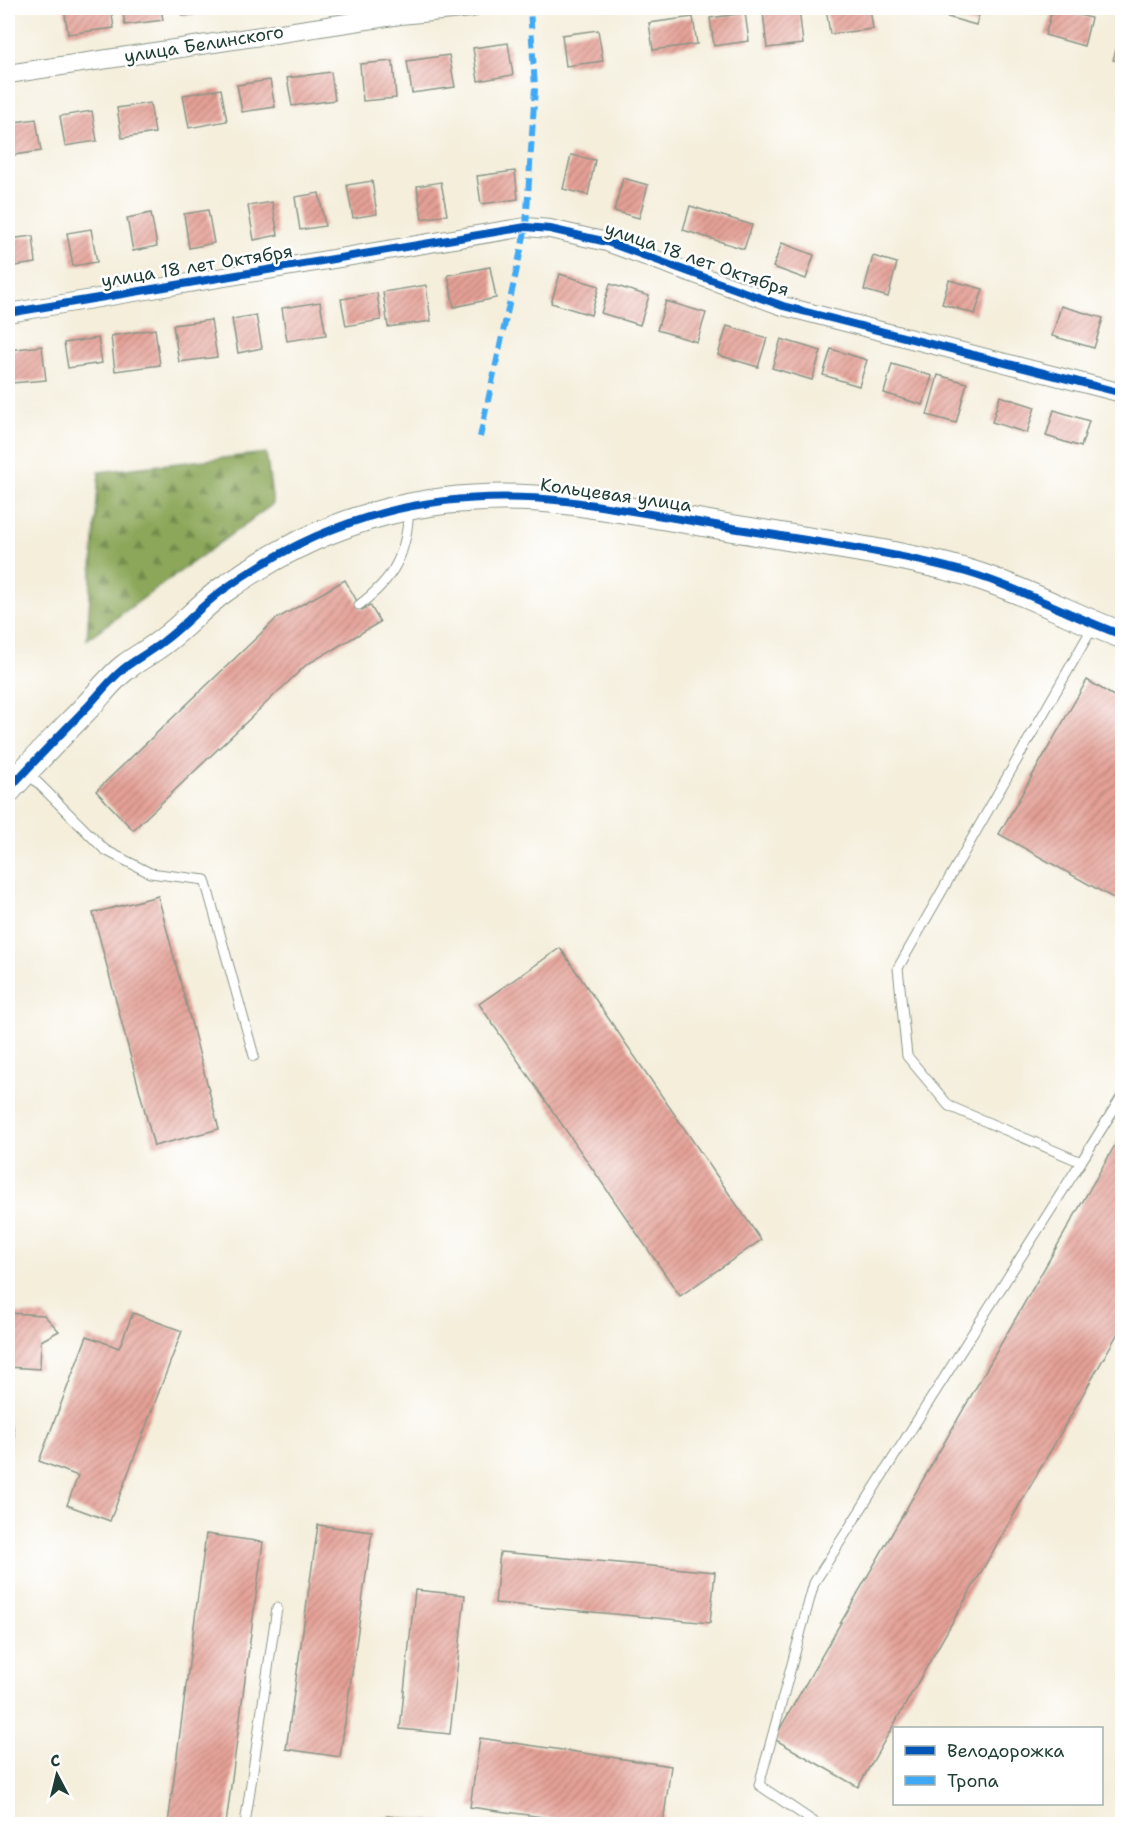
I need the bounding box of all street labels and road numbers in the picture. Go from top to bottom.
street label: улица Белинского [123,20,285,68]
street label: улица 18 лет Октября [601,216,793,302]
street label: улица 18 лет Октября [99,239,295,293]
street label: Кольцевая улица [539,472,693,518]

